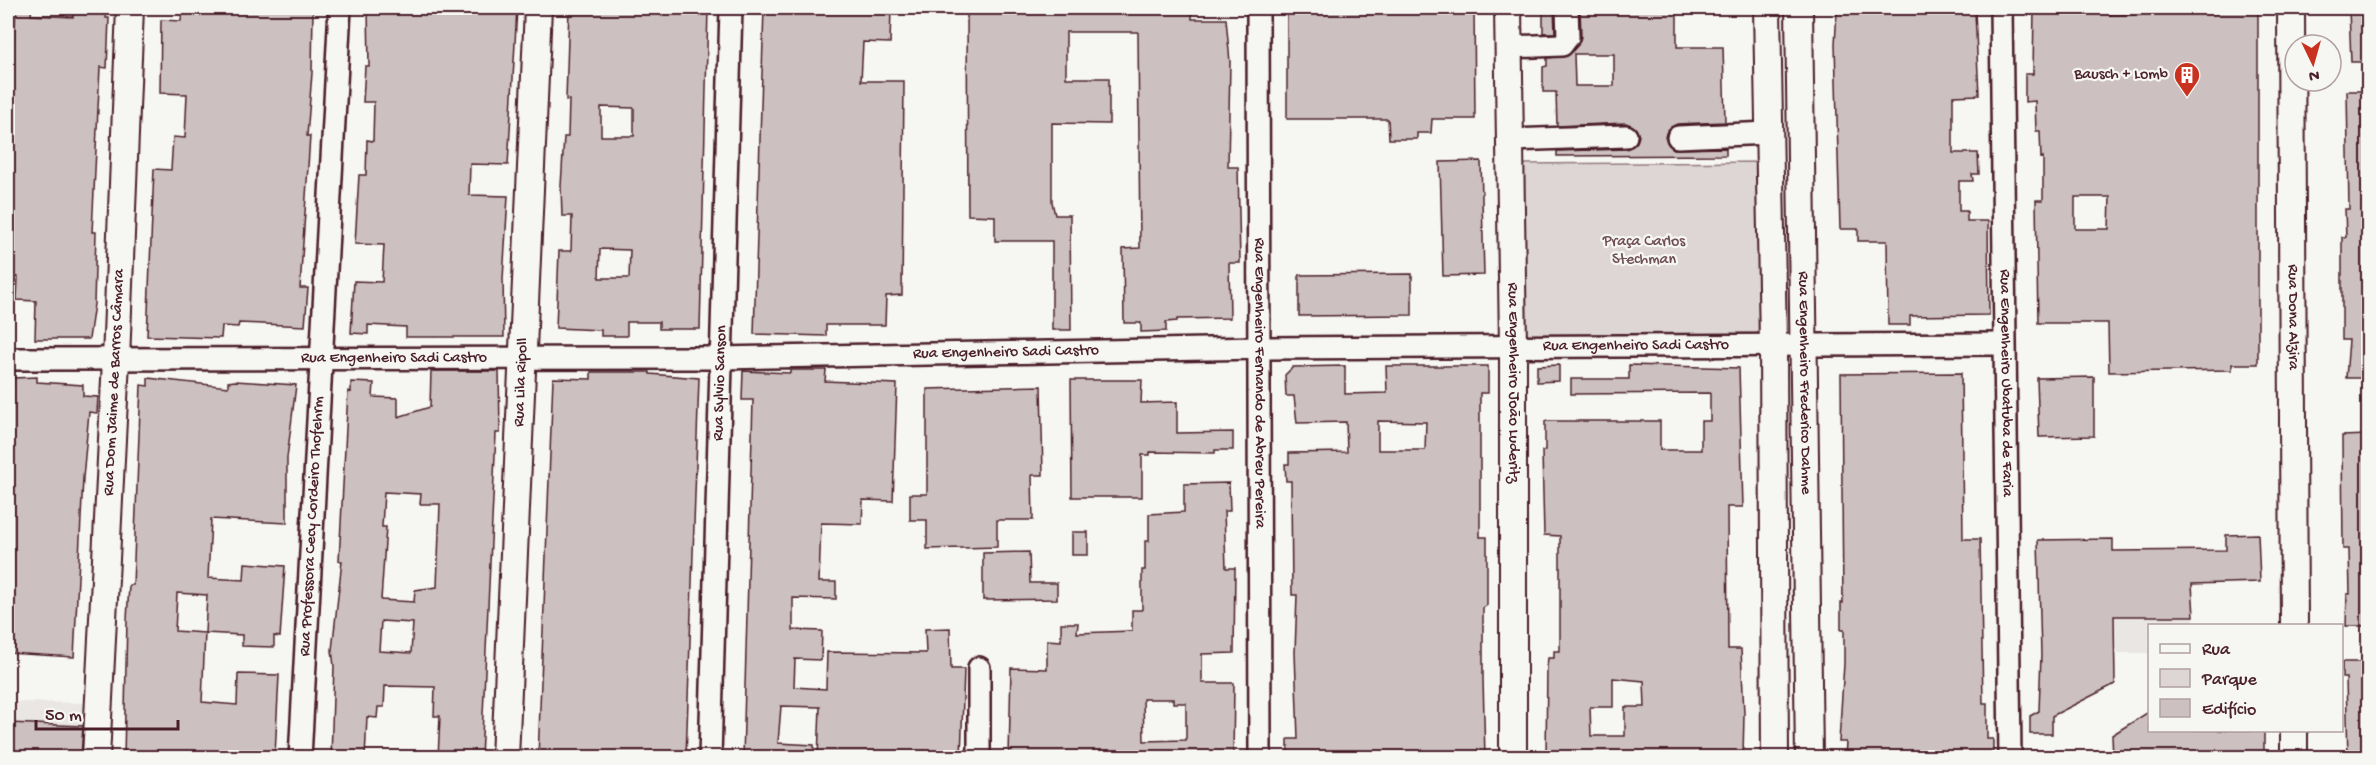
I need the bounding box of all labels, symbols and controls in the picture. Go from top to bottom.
north arrow [2283,33,2343,93]
building icon: Bausch + Lomb [2172,60,2202,98]
text: N [2307,65,2320,84]
place label: Bausch + Lomb [2073,66,2169,85]
park label: Praça Carlos Stechman [1602,233,1686,270]
street label: Rua Engenheiro Fernando de Abreu Pereira [1249,238,1269,529]
street label: Rua Dona Alzira [2283,264,2302,371]
street label: Rua Dom Jaime de Barros Câmara [100,268,129,496]
street label: Rua Engenheiro Ubatuba de Faria [1995,269,2016,498]
street label: Rua Engenheiro Frederico Dahme [1793,271,1815,495]
street label: Rua Engenheiro João Luderitz [1503,282,1523,484]
street label: Rua Sylvio Sanson [709,325,732,441]
street label: Rua Engenheiro Sadi Castro [1543,336,1729,356]
street label: Rua Lila Ripoll [510,337,533,427]
street label: Rua Engenheiro Sadi Castro [913,341,1099,364]
street label: Rua Engenheiro Sadi Castro [301,349,487,368]
street label: Rua Professora Cecy Cordeiro Thofehrm [296,395,329,657]
legend [2148,624,2343,732]
text: Rua [2202,640,2231,661]
text: Parque [2201,670,2258,691]
scale bar [36,693,178,731]
text: Edifício [2202,700,2256,721]
text: 50 m [45,706,82,727]

